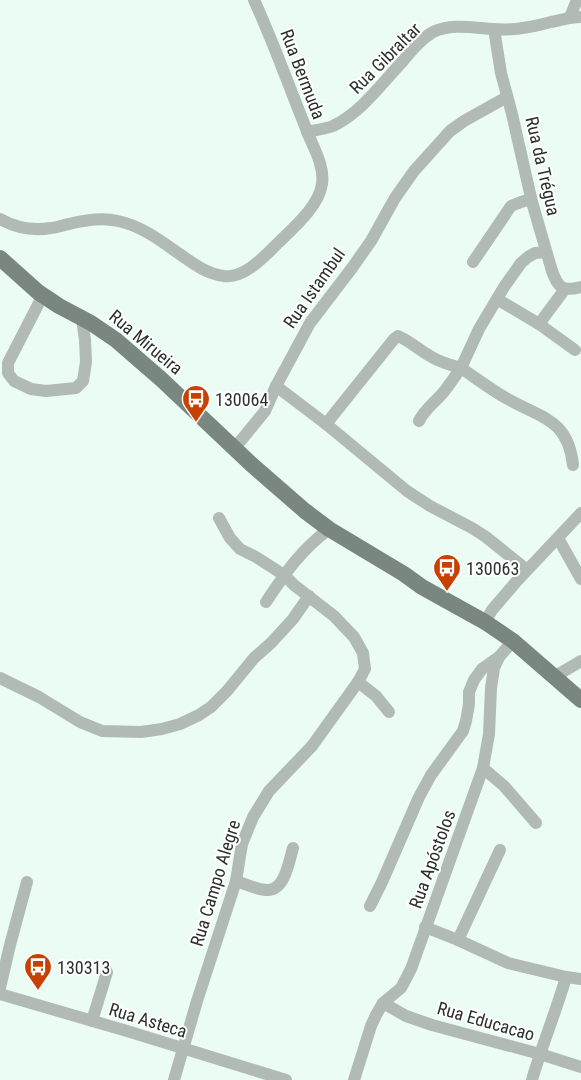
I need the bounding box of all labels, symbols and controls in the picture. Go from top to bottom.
street label: Rua Gibraltar [345,18,425,98]
street label: Rua Bermuda [276,26,330,122]
street label: Rua da Trégua [521,114,565,218]
street label: Rua Istambul [279,244,349,332]
street label: Rua Mirueira [105,305,187,379]
bus stop icon: 130064 [181,384,211,423]
place label: 130064 [215,389,268,410]
bus stop icon: 130063 [432,553,462,592]
place label: 130063 [466,558,519,579]
street label: Rua Apóstolos [405,807,459,911]
street label: Rua Campo Alegre [186,817,244,949]
bus stop icon: 130313 [23,952,53,991]
place label: 130313 [57,957,110,978]
street label: Rua Educacao [435,997,537,1045]
street label: Rua Asteca [107,998,189,1042]

